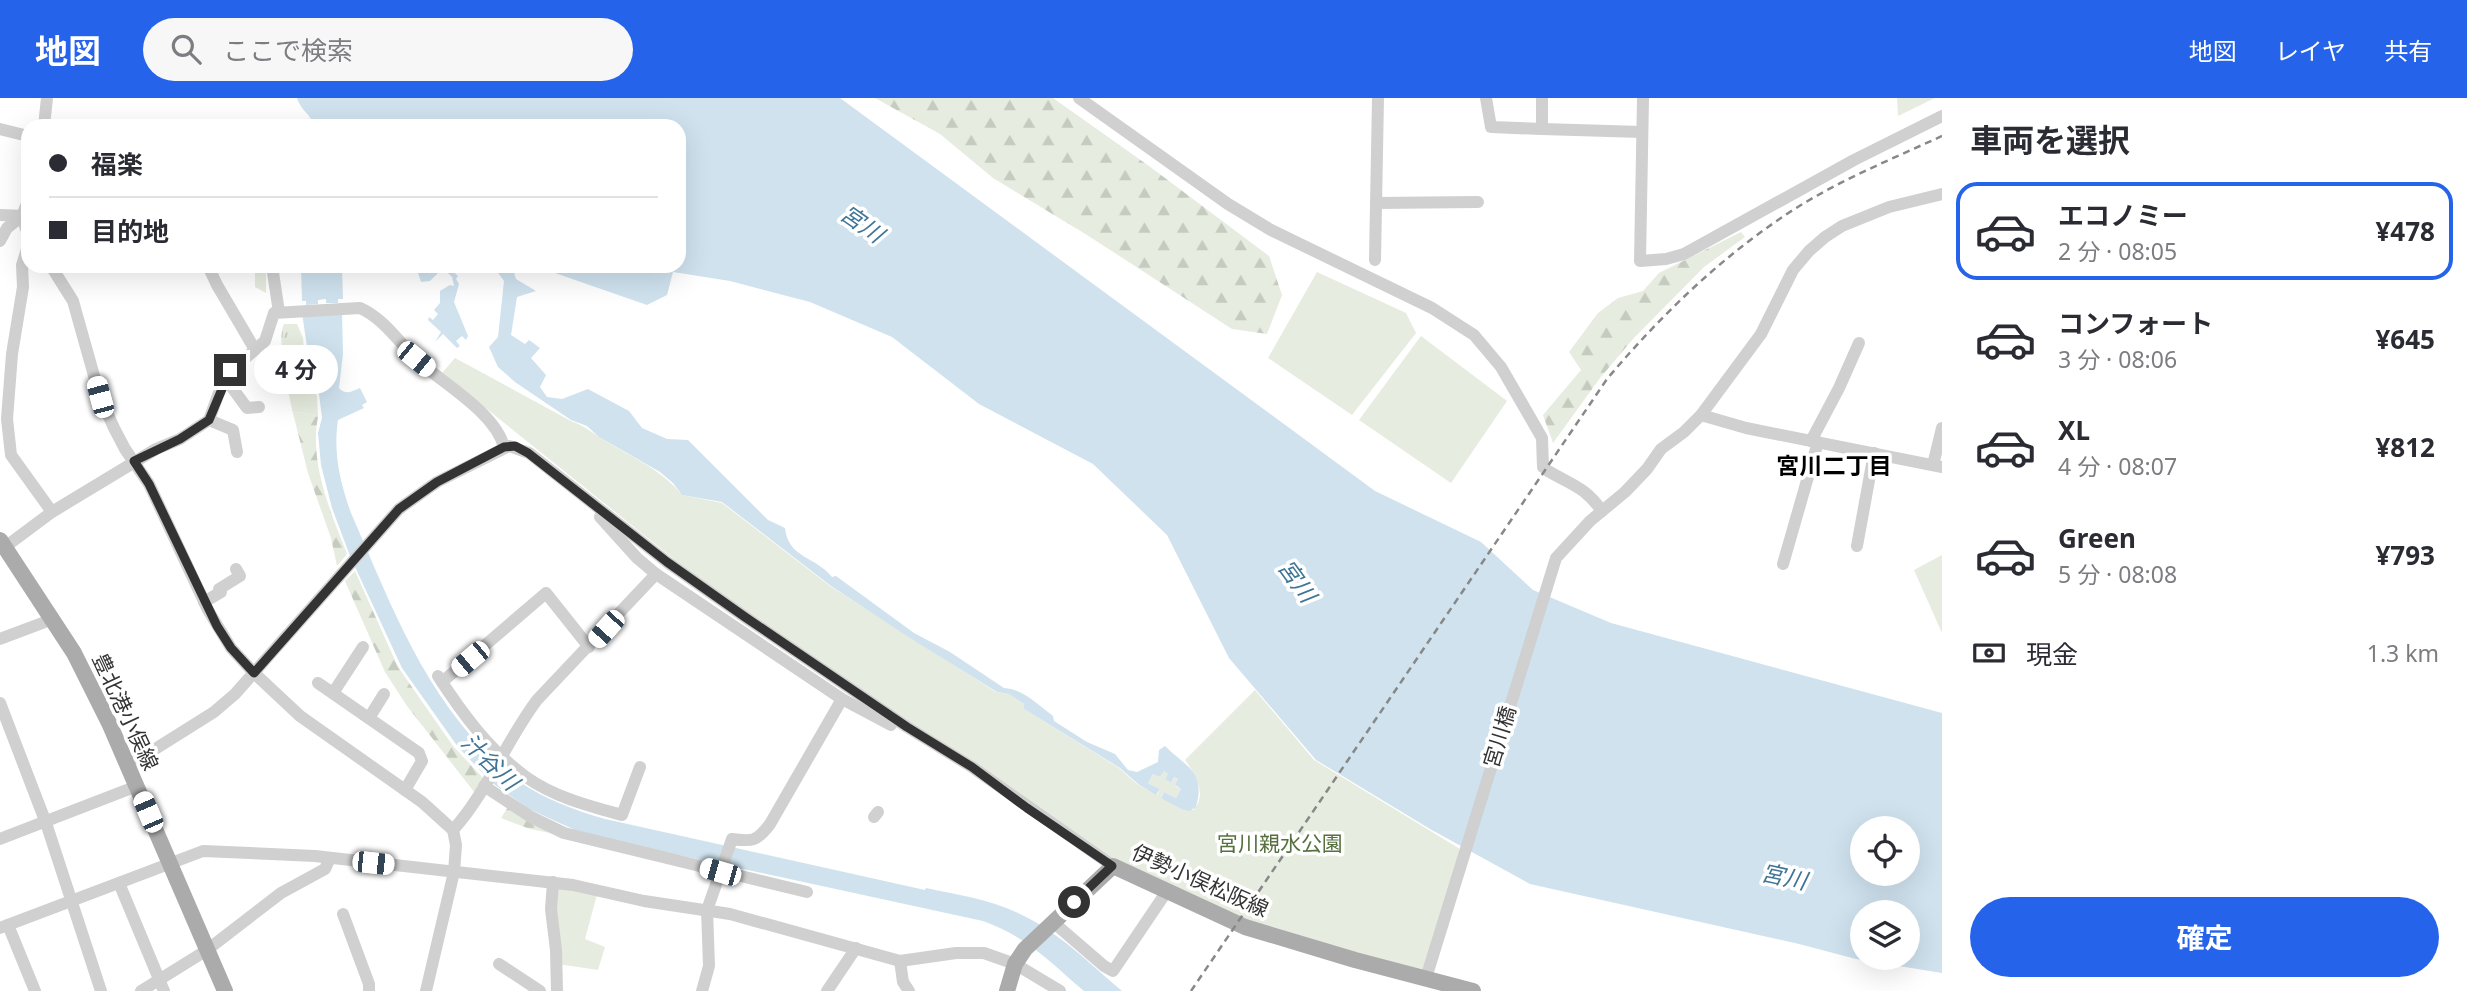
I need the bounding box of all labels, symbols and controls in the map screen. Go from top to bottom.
search box [143,18,633,81]
text: 地図 [35,28,101,73]
icon: search [167,30,205,68]
text: ここで検索 [223,32,353,68]
text: 地図 [2189,34,2237,67]
text: レイヤ [2275,34,2346,67]
text: 共有 [2384,34,2432,67]
text: 車両を選択 [1970,118,2130,161]
text: 福楽 [91,146,143,182]
water label: 宮川 [835,197,893,251]
text: エコノミー [2058,197,2188,233]
icon: car [1974,200,2037,263]
text: 目的地 [91,213,169,249]
text: ¥478 [2376,213,2435,249]
text: 2 分 · 08:05 [2058,235,2177,267]
text: コンフォート [2058,305,2213,341]
icon: car [1974,308,2037,371]
text: ¥645 [2376,321,2435,357]
car [394,338,439,380]
text: 3 分 · 08:06 [2058,343,2177,375]
callout: 4 分 [254,345,338,394]
text: 4 分 [275,353,317,385]
route end [214,354,246,386]
car [85,374,116,420]
text: XL [2058,412,2090,448]
icon: car [1974,416,2037,479]
text: ¥812 [2376,429,2435,465]
district label: 宮川二丁目 [1777,449,1892,481]
text: 4 分 · 08:07 [2058,450,2177,482]
text: Green [2058,520,2136,556]
icon: car [1974,524,2037,587]
text: ¥793 [2376,537,2435,573]
water label: 宮川 [1271,552,1326,611]
text: 5 分 · 08:08 [2058,558,2177,590]
car [585,606,628,652]
icon: cash [1970,634,2008,672]
text: 現金 [2026,636,2078,672]
car [448,637,493,681]
text: 1.3 km [2367,637,2439,669]
street label: 豊北港小俣線 [87,649,165,775]
street label: 宮川橋 [1476,702,1522,771]
water label: 汁谷川 [455,726,529,799]
car [131,789,166,835]
map controls [1850,816,1920,970]
button: locate [1850,816,1920,886]
park label: 宮川親水公園 [1217,829,1343,857]
street label: 伊勢小俣松阪線 [1128,837,1273,923]
car [352,850,395,876]
car [697,856,744,888]
water label: 宮川 [1758,856,1813,897]
route start [1058,886,1090,918]
button: 確定 [1970,897,2439,977]
button: layers [1850,900,1920,970]

